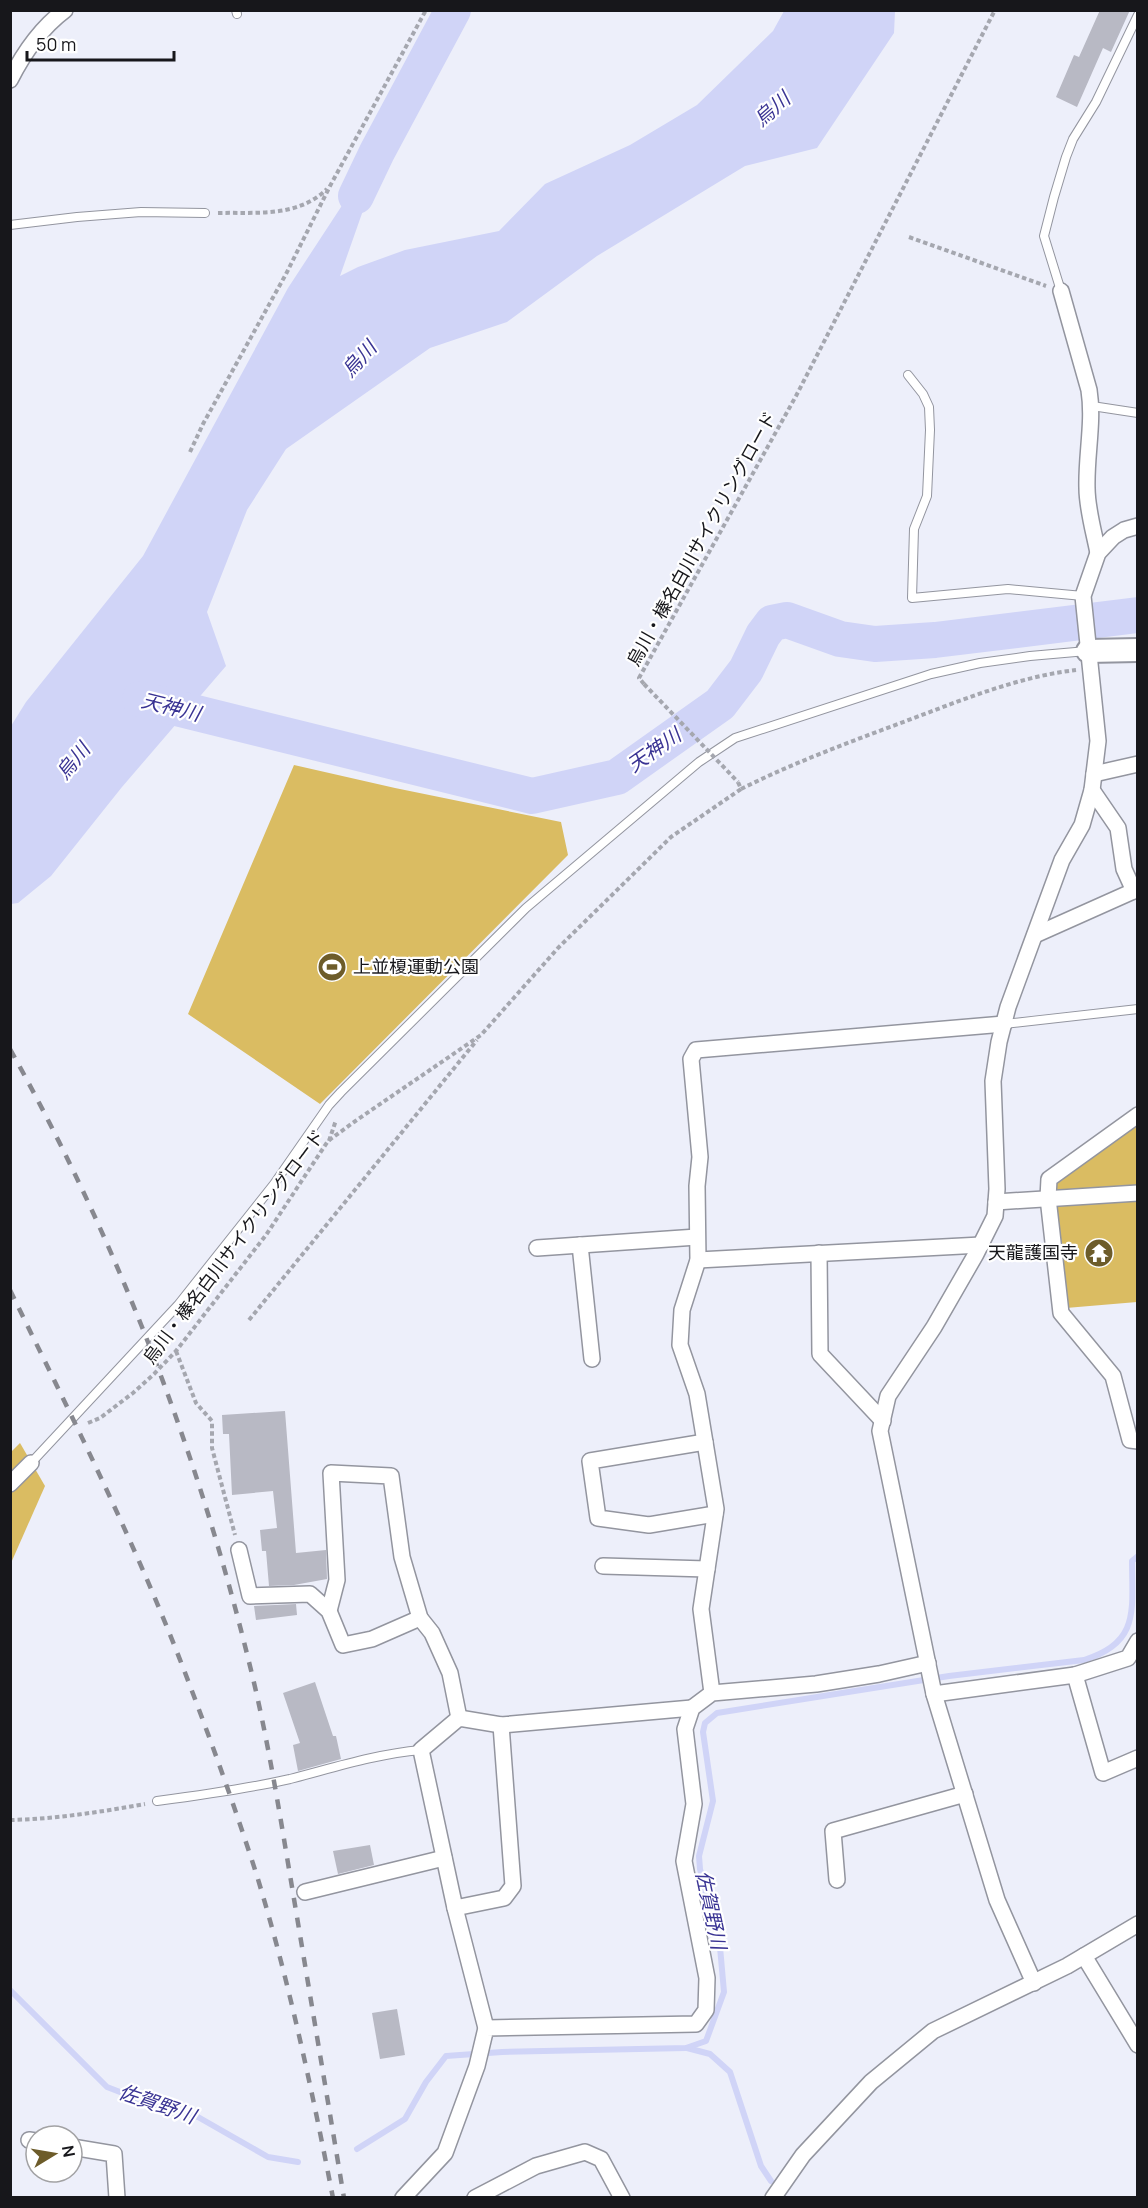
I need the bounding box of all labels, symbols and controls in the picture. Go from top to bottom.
scale bar [27,24,174,62]
text: 50 m [36,32,76,56]
water label: 烏川 [748,84,797,132]
water label: 烏川 [335,333,383,383]
street label: 烏川・榛名白川サイクリングロード [621,407,781,670]
water label: 天神川 [139,686,205,727]
water label: 天神川 [621,720,688,778]
water label: 烏川 [50,735,97,785]
sports icon: 上並榎運動公園 [316,951,348,983]
place label: 上並榎運動公園 [353,954,479,978]
street label: 烏川・榛名白川サイクリングロード [137,1124,329,1368]
temple icon: 天龍護国寺 [1083,1237,1115,1269]
place label: 天龍護国寺 [988,1240,1078,1264]
water label: 佐賀野川 [690,1868,733,1954]
water label: 佐賀野川 [115,2078,201,2130]
north arrow [24,2124,84,2184]
text: N [57,2143,81,2159]

